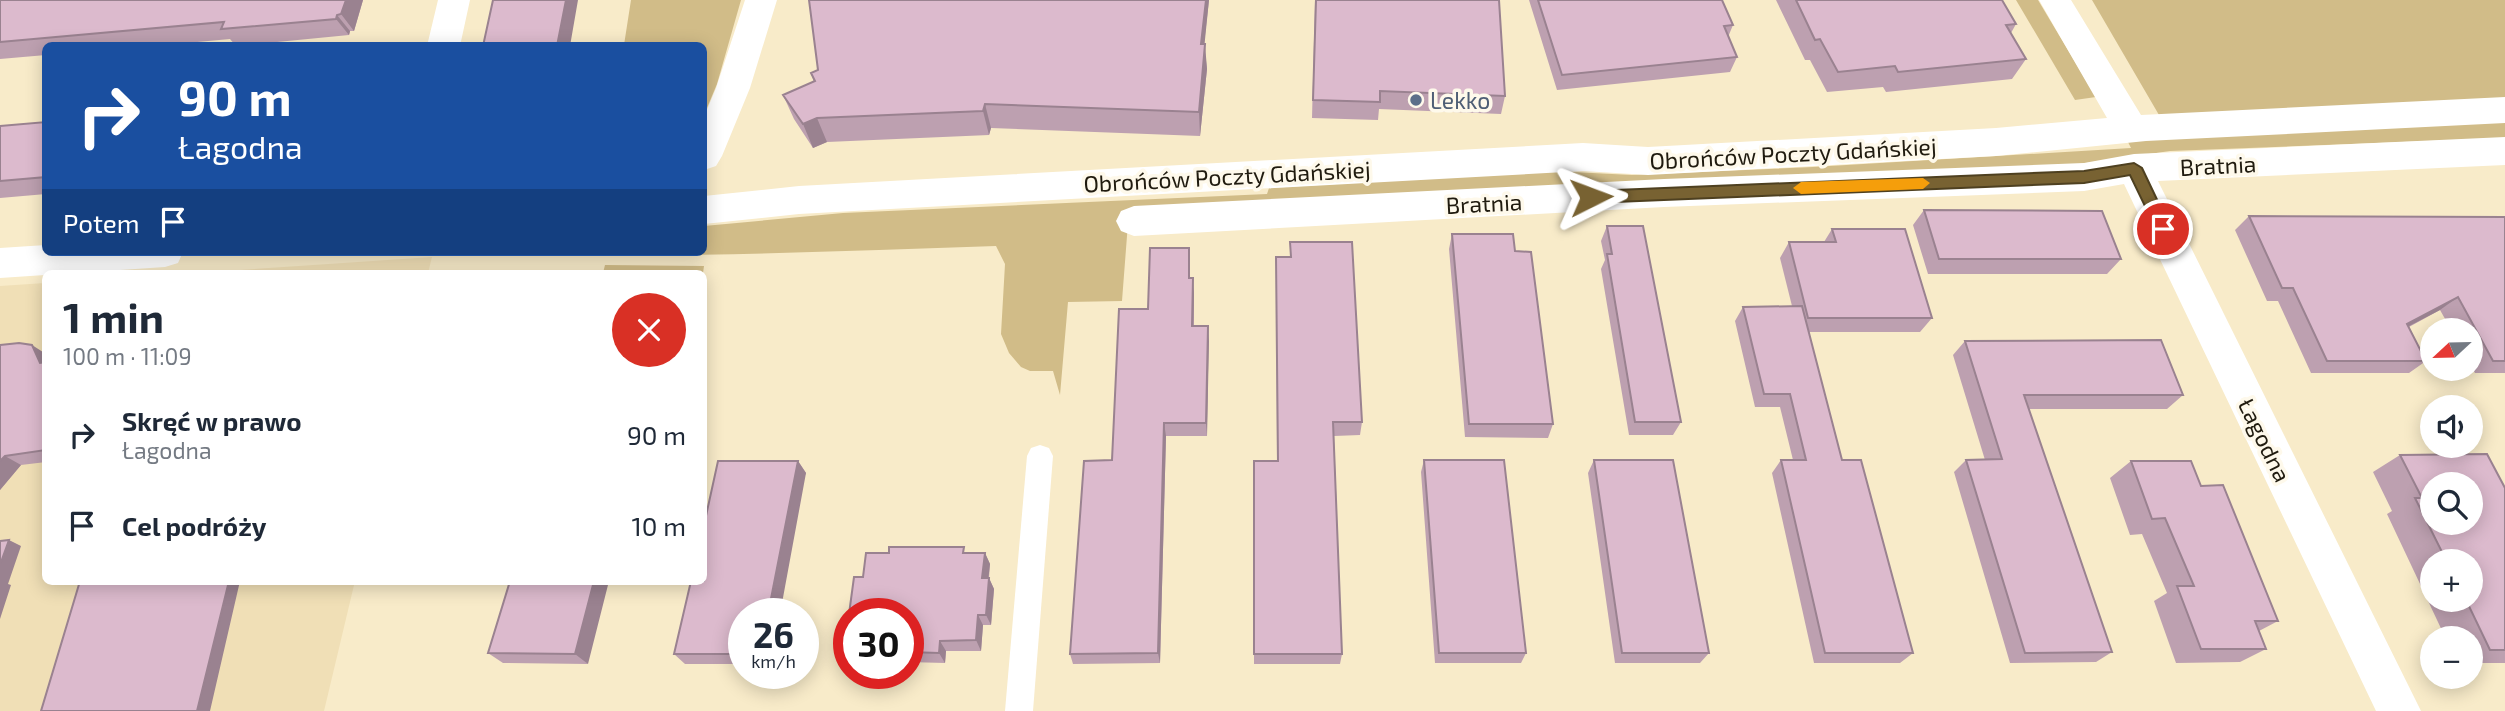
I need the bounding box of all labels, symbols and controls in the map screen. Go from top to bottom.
text: 90 m [178,67,292,126]
icon: right [63,70,154,161]
place label: Lekko [1430,86,1490,114]
marker: Lekko [1408,92,1424,108]
text: Łagodna [178,127,303,165]
street label: Obrońców Poczty Gdańskiej [1649,131,1937,175]
street label: Bratnia [2179,149,2257,181]
street label: Obrońców Poczty Gdańskiej [1083,154,1371,198]
position arrow [1554,160,1628,234]
street label: Bratnia [1445,187,1523,219]
pin [2133,199,2193,259]
icon: arrive [154,203,192,241]
text: Potem [63,207,140,238]
icon: arrive [2144,210,2182,248]
text: 1 min [63,291,164,341]
button: close [612,293,686,367]
north arrow [2420,318,2483,382]
map controls [2420,318,2483,689]
text: 100 m · 11:09 [63,342,192,370]
street label: Łagodna [2233,394,2297,486]
button: sound [2420,395,2483,458]
text: Skręć w prawo [122,405,302,436]
icon: right [63,416,101,454]
text: 90 m [627,419,686,450]
text: Łagodna [122,436,212,464]
button: search [2420,472,2483,535]
icon: arrive [63,507,101,545]
text: Cel podróży [122,510,267,541]
text: 10 m [631,510,686,541]
button: + [2420,549,2483,612]
speed limit sign: 30 [833,598,924,689]
text: 26 [753,613,794,655]
button: − [2420,626,2483,689]
text: km/h [751,650,796,672]

